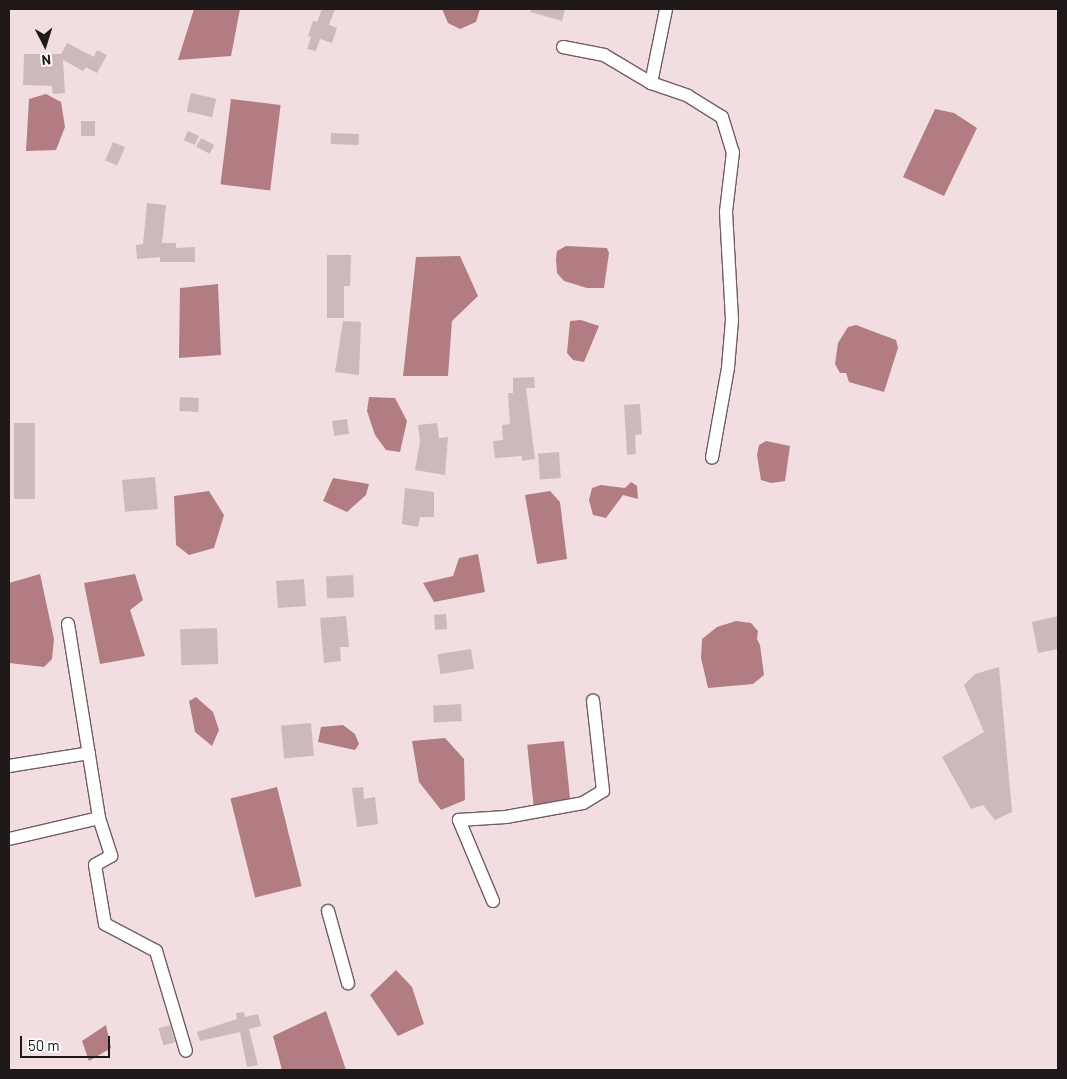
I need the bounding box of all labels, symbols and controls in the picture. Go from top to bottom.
north arrow [20,20,70,70]
text: N [41,52,52,69]
scale bar [22,1026,112,1058]
text: 50 m [28,1036,60,1054]

